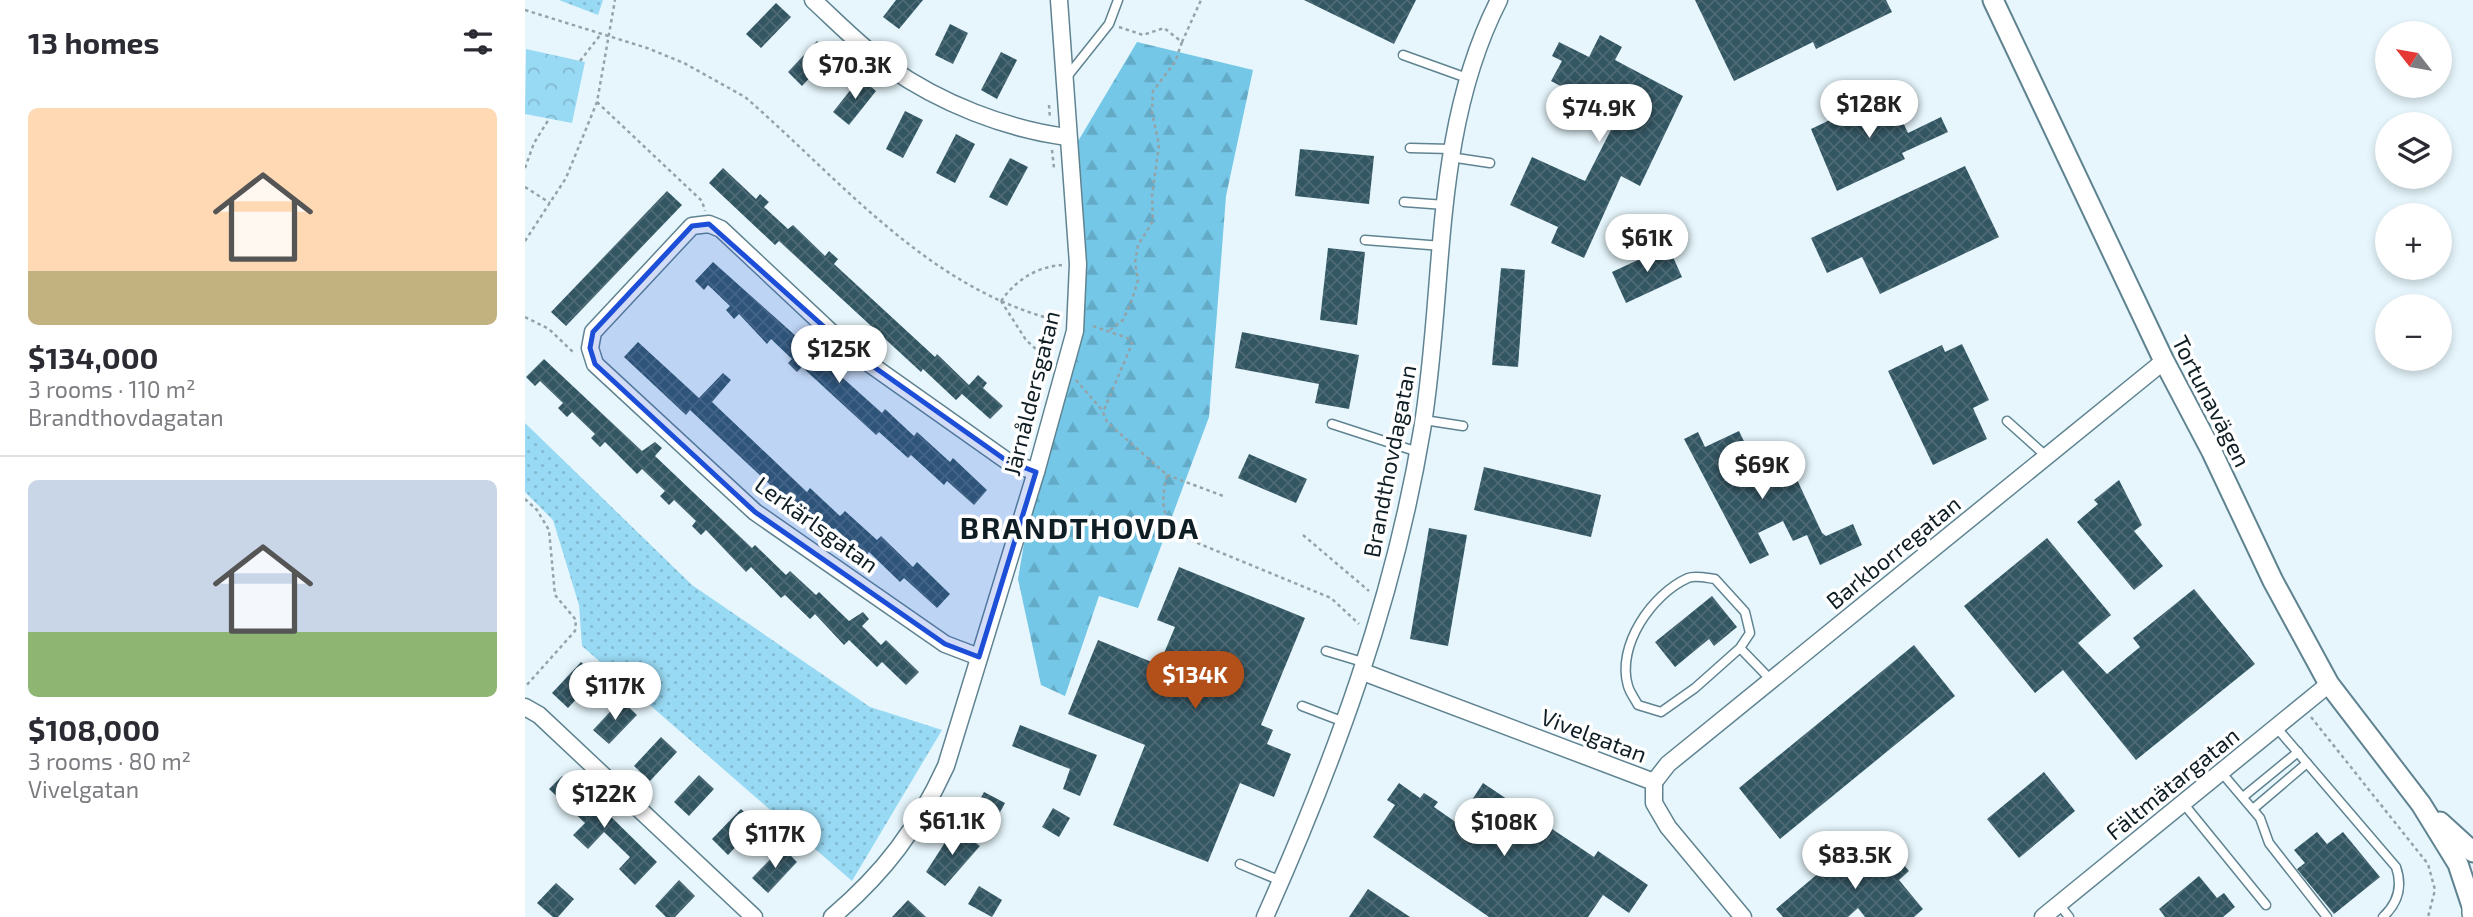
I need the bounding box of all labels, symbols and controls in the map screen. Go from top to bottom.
north arrow [2375,21,2452,98]
map controls [2375,21,2452,371]
icon: filters [459,23,497,61]
text: 13 homes [28,24,159,60]
pin: $70.3K [798,42,912,101]
text: $70.3K [818,50,892,78]
pin: $128K [1820,80,1918,140]
pin: $74.9K [1542,85,1656,144]
text: $128K [1836,89,1902,117]
text: $74.9K [1562,93,1636,121]
button: layers [2375,112,2452,189]
icon: home [200,154,326,280]
button: + [2375,203,2452,280]
pin: $61K [1606,215,1688,274]
text: $61K [1621,223,1673,251]
button: − [2375,294,2452,371]
street label: Järnåldersgatan [997,308,1065,478]
pin: $125K [790,326,888,385]
street label: Tortunavägen [2167,330,2257,472]
text: $125K [807,334,871,362]
text: $134,000 [28,339,159,375]
street label: Brandthovdagatan [1357,362,1421,560]
text: 3 rooms · 110 m² [28,375,195,403]
text: Brandthovdagatan [28,403,224,431]
pin: $69K [1721,442,1803,501]
text: $69K [1734,450,1790,478]
street label: Lerkärlsgatan [750,470,884,578]
street label: Barkborregatan [1820,489,1966,615]
district label: BRANDTHOVDA [960,509,1200,545]
icon: home [200,526,326,652]
pin: $134K [1146,652,1244,711]
text: $134K [1162,660,1228,688]
pin: $117K [566,662,664,722]
text: $117K [585,671,645,699]
street label: Vivelgatan [1537,702,1651,768]
text: $108,000 [28,711,160,747]
street label: Fältmätargatan [2100,721,2244,845]
text: 3 rooms · 80 m² [28,747,191,775]
pin: $122K [555,770,653,830]
text: Vivelgatan [28,775,139,803]
text: $122K [572,779,636,807]
pin: $61.1K [895,798,1009,857]
pin: $108K [1455,798,1553,858]
text: $61.1K [919,806,985,834]
text: $108K [1471,807,1537,835]
pin: $117K [726,810,824,870]
text: $117K [745,819,805,847]
pin: $83.5K [1798,832,1912,891]
text: $83.5K [1818,840,1892,868]

